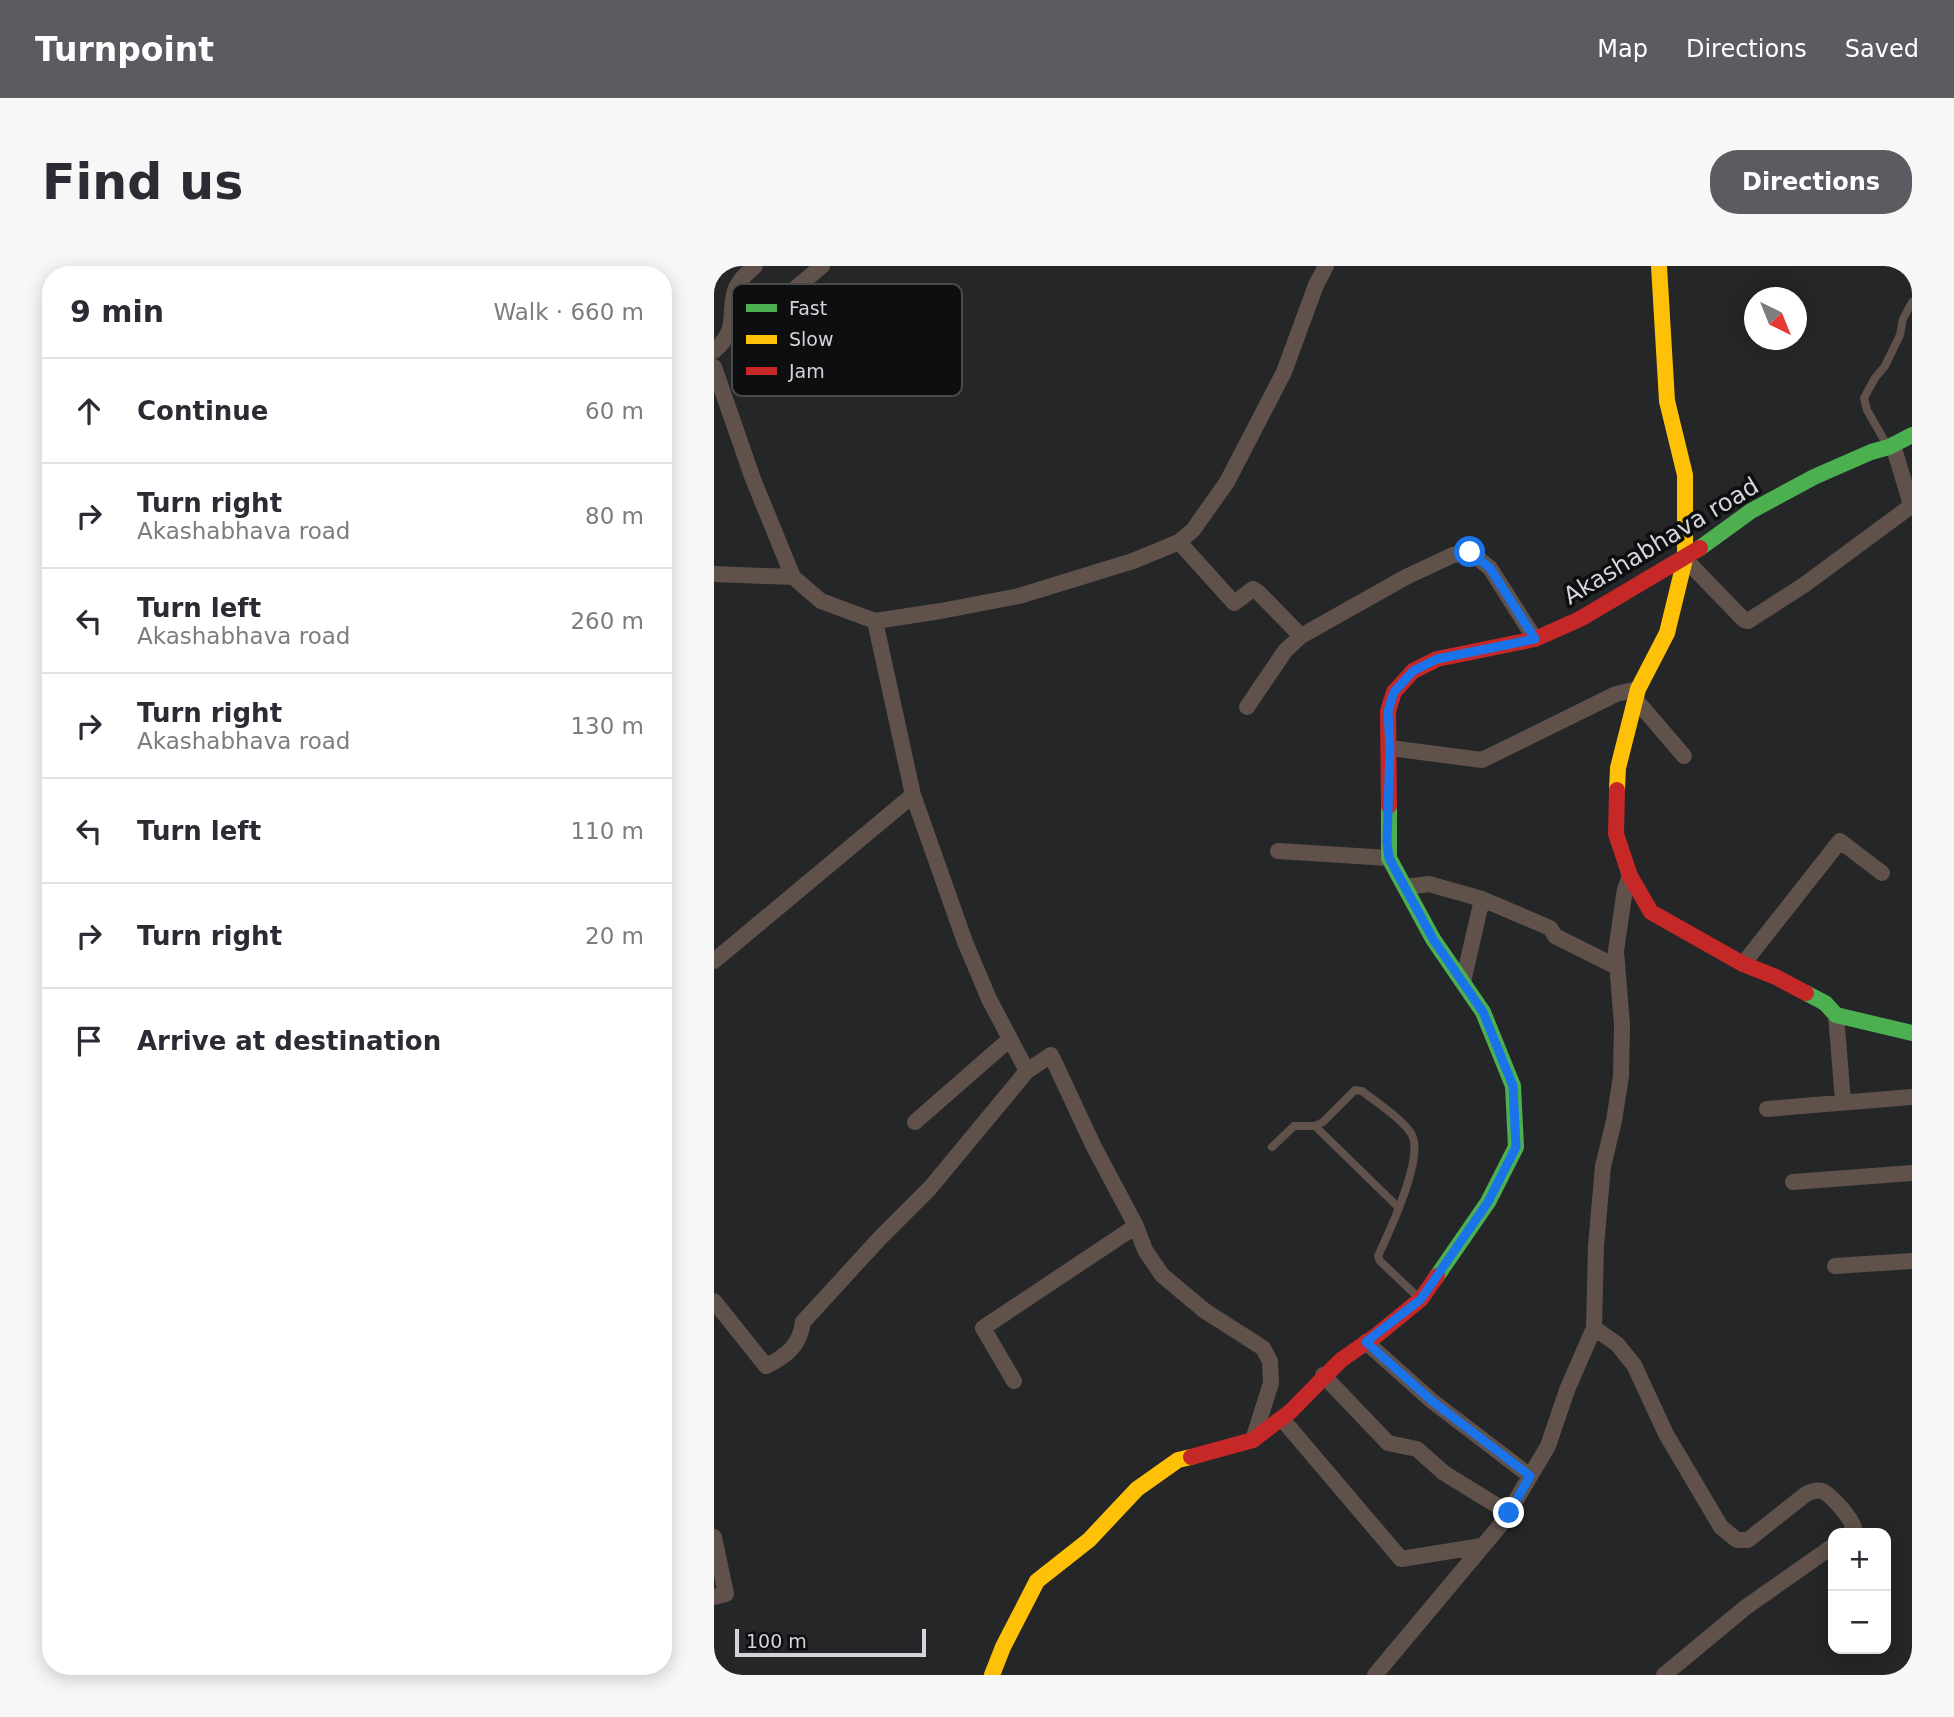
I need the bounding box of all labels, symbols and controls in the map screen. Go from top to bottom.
text: Turnpoint [35,30,214,69]
text: Map [1597,35,1648,63]
text: Directions [1686,35,1807,63]
text: Saved [1845,35,1919,63]
button: Directions [1710,150,1912,214]
text: Find us [42,154,243,211]
legend [732,284,962,396]
north arrow [1744,287,1807,350]
text: 9 min [70,294,164,329]
text: Fast [789,297,827,319]
text: Walk · 660 m [493,299,644,325]
text: Slow [789,328,834,350]
text: Jam [788,360,825,382]
icon: ahead [70,392,108,430]
text: Continue [137,396,268,426]
text: 60 m [585,398,644,424]
street label: Akashabhava road [1558,472,1764,610]
text: Turn right [137,488,282,518]
icon: right [70,497,108,535]
text: 80 m [585,503,644,529]
text: Akashabhava road [137,518,350,544]
route start [1454,536,1485,567]
text: Turn left [137,593,261,623]
icon: left [70,602,108,640]
text: 260 m [570,608,644,634]
text: Akashabhava road [137,623,350,649]
text: Turn right [137,698,282,728]
icon: right [70,707,108,745]
text: 130 m [570,713,644,739]
text: Akashabhava road [137,728,350,754]
icon: left [70,812,108,850]
text: Turn left [137,816,261,846]
text: 110 m [570,818,644,844]
icon: right [70,917,108,955]
text: Turn right [137,921,282,951]
text: 20 m [585,923,644,949]
icon: arrive [70,1022,108,1060]
text: Arrive at destination [137,1026,441,1056]
route end [1493,1497,1524,1528]
map controls [1828,1528,1891,1654]
button: + [1828,1528,1891,1591]
button: − [1828,1591,1891,1654]
scale bar [735,1626,926,1658]
text: 100 m [746,1630,807,1652]

